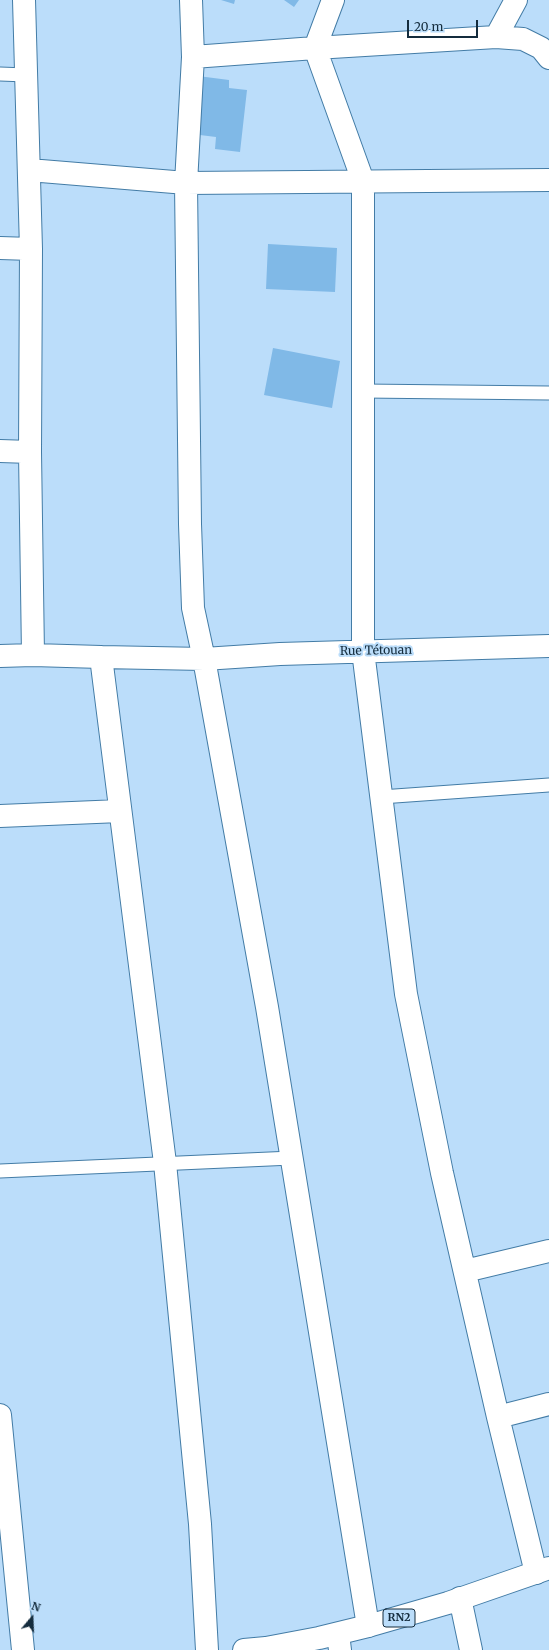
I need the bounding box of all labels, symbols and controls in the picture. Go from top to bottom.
scale bar [409,12,480,38]
text: 20 m [414,19,443,34]
street label: Rue Tétouan [340,643,412,659]
north arrow [12,1598,52,1638]
text: N [30,1599,42,1615]
road number: RN2 [383,1609,415,1627]

